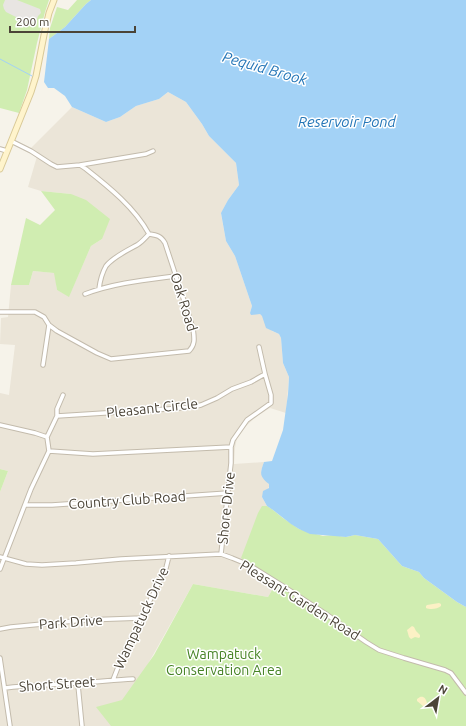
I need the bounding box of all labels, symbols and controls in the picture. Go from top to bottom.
scale bar [10,8,135,34]
text: 200 m [16,15,49,28]
water label: Pequid Brook [221,48,309,88]
water label: Reservoir Pond [298,113,397,130]
street label: Oak Road [167,271,201,333]
street label: Pleasant Circle [105,395,199,421]
street label: Shore Drive [214,471,238,545]
street label: Country Club Road [68,488,186,512]
street label: Pleasant Garden Road [237,557,363,643]
street label: Wampatuck Drive [110,564,172,672]
street label: Park Drive [38,612,104,632]
park label: Wampatuck Conservation Area [166,646,282,678]
street label: Short Street [18,673,96,695]
north arrow [418,678,458,718]
text: N [437,682,450,697]

